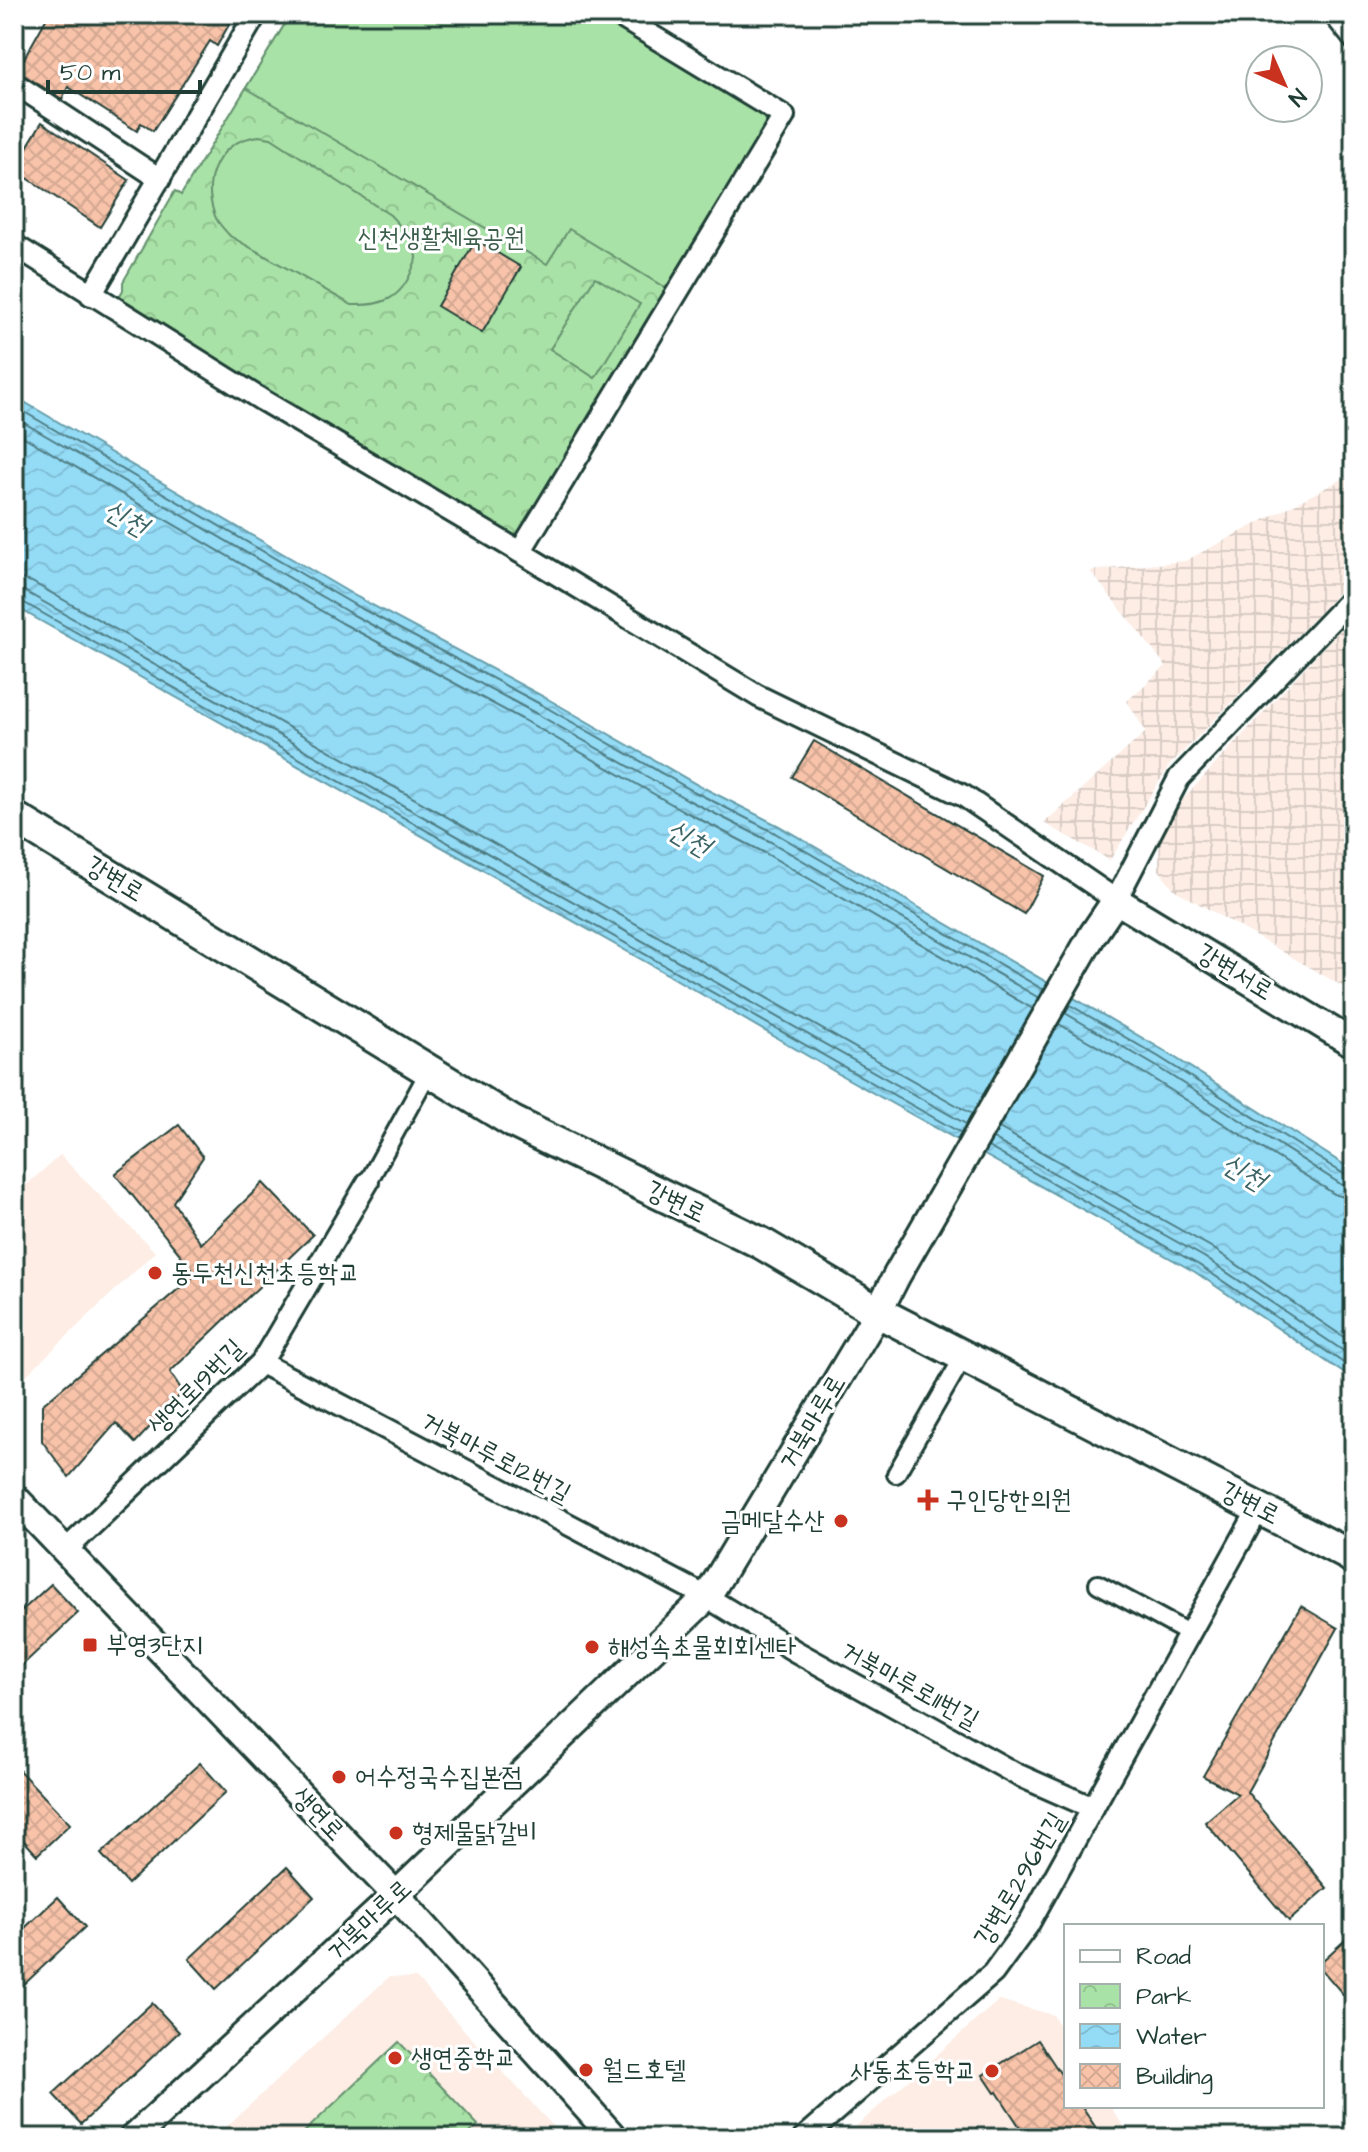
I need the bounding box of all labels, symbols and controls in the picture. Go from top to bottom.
scale bar [48,44,200,94]
north arrow [1244,44,1324,124]
text: 50 m [60,56,121,90]
text: N [1281,81,1313,113]
park label: 신천생활체육공원 [357,220,525,256]
water label: 신천 [97,490,157,547]
water label: 신천 [660,810,720,868]
street label: 강변로 [79,847,151,911]
street label: 강변서로 [1190,935,1280,1009]
water label: 신천 [1215,1144,1275,1202]
street label: 강변로 [640,1172,712,1232]
place label: 동두천신천초등학교 [171,1255,359,1291]
marker: 동두천신천초등학교 [146,1264,164,1282]
street label: 생연로19번길 [140,1331,252,1443]
street label: 거북마루로 [770,1368,854,1476]
street label: 거북마루로12번길 [415,1402,577,1512]
street label: 강변로 [1214,1473,1286,1533]
place label: 구인당한의원 [946,1482,1072,1518]
marker: 구인당한의원 [917,1489,939,1511]
place label: 금메달수산 [720,1503,825,1539]
marker: 금메달수산 [832,1512,850,1530]
place label: 부영3단지 [106,1627,203,1663]
place label: 해성속초물회회센타 [608,1629,796,1665]
street label: 거북마루로11번길 [834,1632,986,1738]
marker: 부영3단지 [81,1636,99,1654]
marker: 해성속초물회회센타 [583,1638,601,1656]
place label: 어수정국수집본점 [355,1759,522,1795]
marker: 어수정국수집본점 [330,1768,348,1786]
street label: 생연로 [283,1779,353,1849]
street label: 강변로296번길 [966,1805,1074,1953]
place label: 형제물닭갈비 [412,1815,538,1851]
marker: 형제물닭갈비 [387,1824,405,1842]
street label: 거북마루로 [318,1871,420,1969]
legend [1064,1924,1324,2108]
text: Road [1136,1940,1191,1974]
text: Park [1136,1980,1192,2014]
text: Water [1136,2020,1207,2054]
place label: 생연중학교 [411,2040,516,2076]
marker: 생연중학교 [386,2049,404,2067]
place label: 월드호텔 [602,2052,686,2088]
place label: 사동초등학교 [850,2053,976,2089]
text: Building [1136,2060,1213,2095]
marker: 월드호텔 [577,2061,595,2079]
marker: 사동초등학교 [983,2062,1001,2080]

